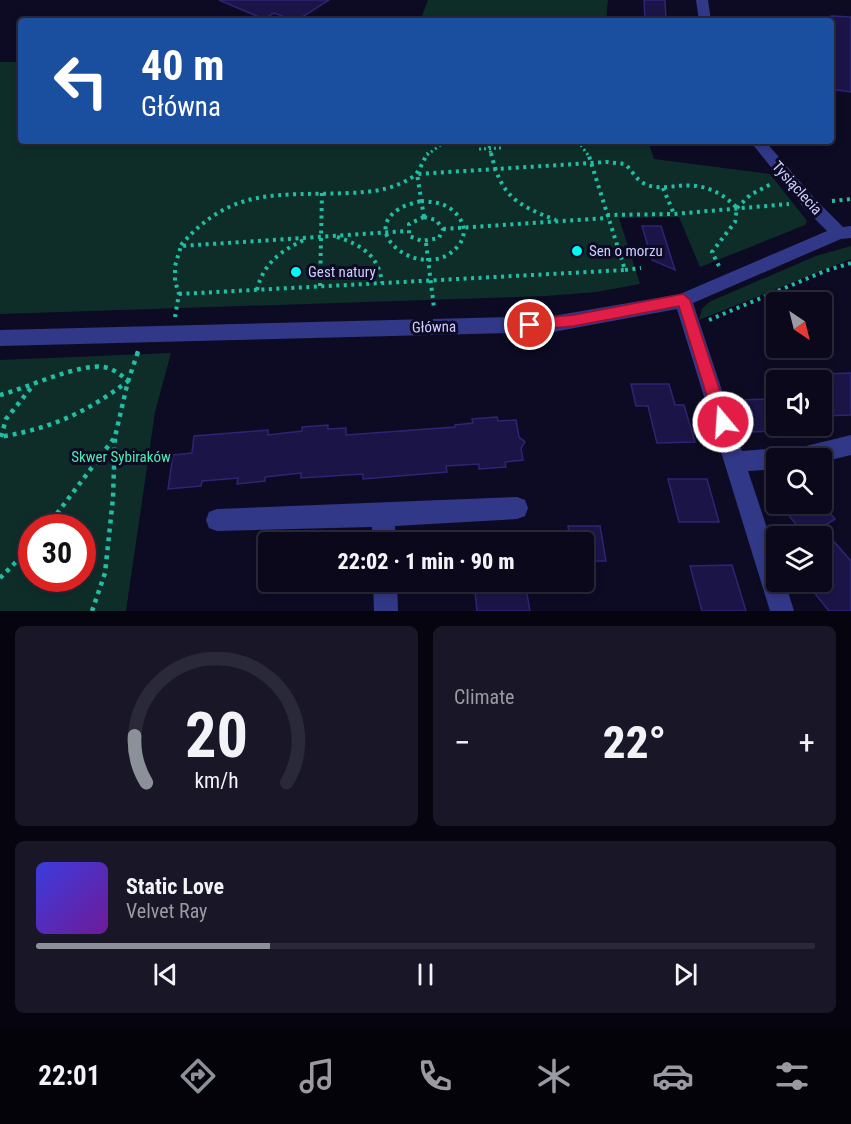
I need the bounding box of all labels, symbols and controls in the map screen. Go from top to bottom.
text: 40 m [141,41,224,90]
icon: left [42,42,120,120]
text: Główna [141,91,221,123]
street label: Tysiąclecia [768,157,826,219]
place label: Sen o morzu [589,242,663,260]
marker: Sen o morzu [570,244,584,258]
place label: Gest natury [308,263,376,281]
marker: Gest natury [289,265,303,279]
north arrow [766,292,832,358]
map controls [766,292,832,592]
pin [504,299,555,350]
icon: arrive [513,308,546,341]
street label: Główna [412,318,456,336]
button: sound [766,370,832,436]
position arrow [691,390,755,454]
park label: Skwer Sybiraków [71,448,171,466]
button: search [766,448,832,514]
speed limit sign: 30 [18,514,96,592]
button: layers [766,526,832,592]
text: 22:02 · 1 min · 90 m [338,549,514,574]
text: Climate [454,685,514,709]
text: 20 [185,699,248,772]
text: 22° [603,716,666,769]
text: − [454,723,471,762]
text: + [799,723,815,762]
text: km/h [194,768,239,793]
text: Static Love [126,874,224,899]
text: Velvet Ray [126,899,207,923]
icon: previous [149,958,182,991]
icon: pause [409,958,442,991]
icon: next [669,958,702,991]
icon: directions [177,1055,219,1097]
icon: music [296,1055,338,1097]
icon: phone [414,1055,456,1097]
icon: climate [533,1055,575,1097]
icon: car [652,1055,694,1097]
icon: filters [771,1055,813,1097]
text: 22:01 [38,1060,100,1092]

